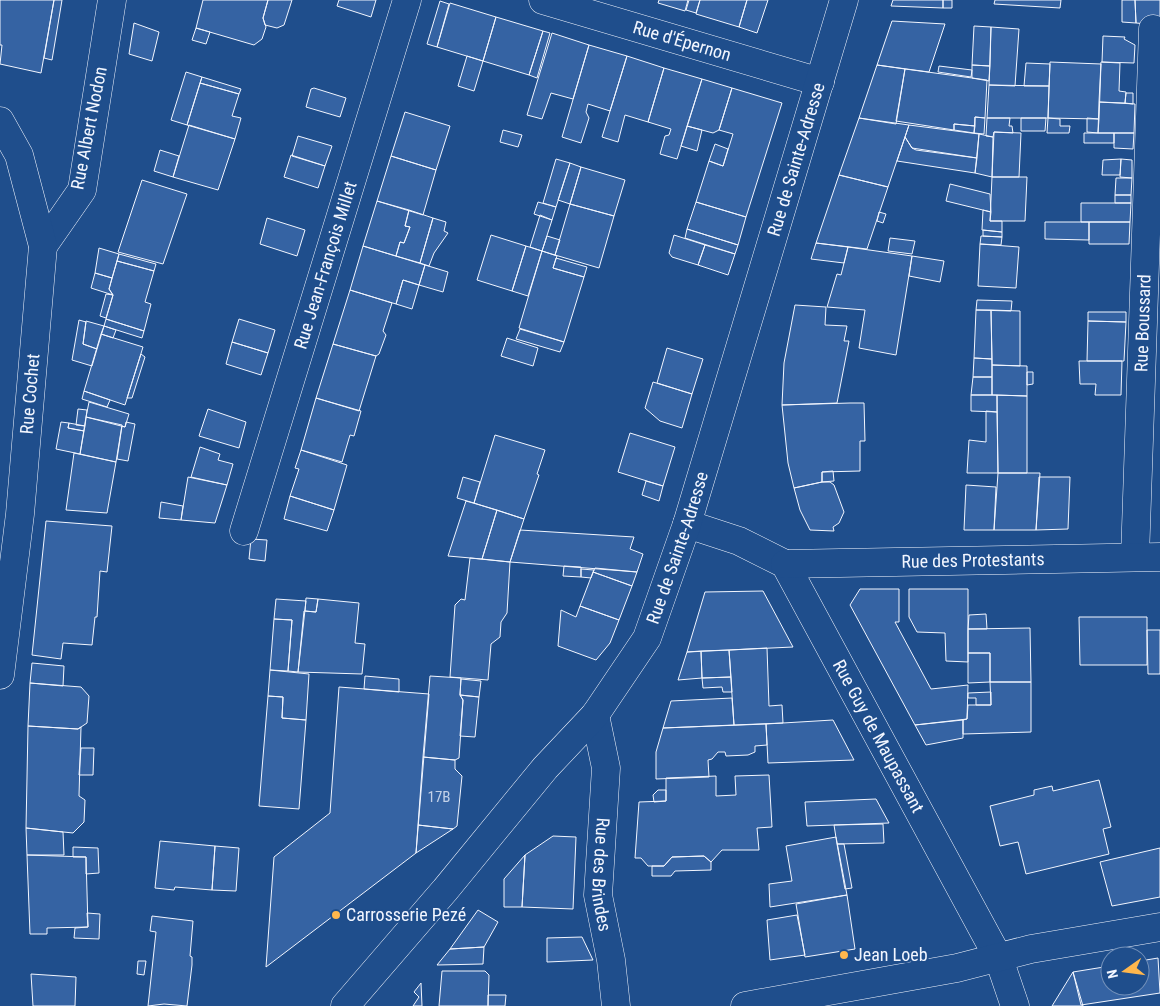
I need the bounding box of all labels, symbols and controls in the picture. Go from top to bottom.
street label: Rue d'Épernon [631,16,734,65]
street label: Rue Albert Nodon [66,65,111,191]
street label: Rue de Sainte-Adresse [763,80,829,239]
street label: Rue Jean-François Millet [289,179,361,352]
street label: Rue Boussard [1130,274,1155,372]
street label: Rue Cochet [16,353,43,435]
street label: Rue de Sainte-Adresse [642,469,712,627]
street label: Rue des Protestants [901,548,1045,572]
street label: Rue Guy de Maupassant [829,656,929,816]
house number: 17B [428,788,451,806]
street label: Rue des Brindes [588,817,616,933]
place label: Carrosserie Pezé [346,904,466,925]
marker: Carrosserie Pezé [330,909,342,921]
place label: Jean Loeb [854,944,928,965]
north arrow [1100,946,1150,996]
marker: Jean Loeb [838,949,850,961]
text: N [1104,968,1121,980]

